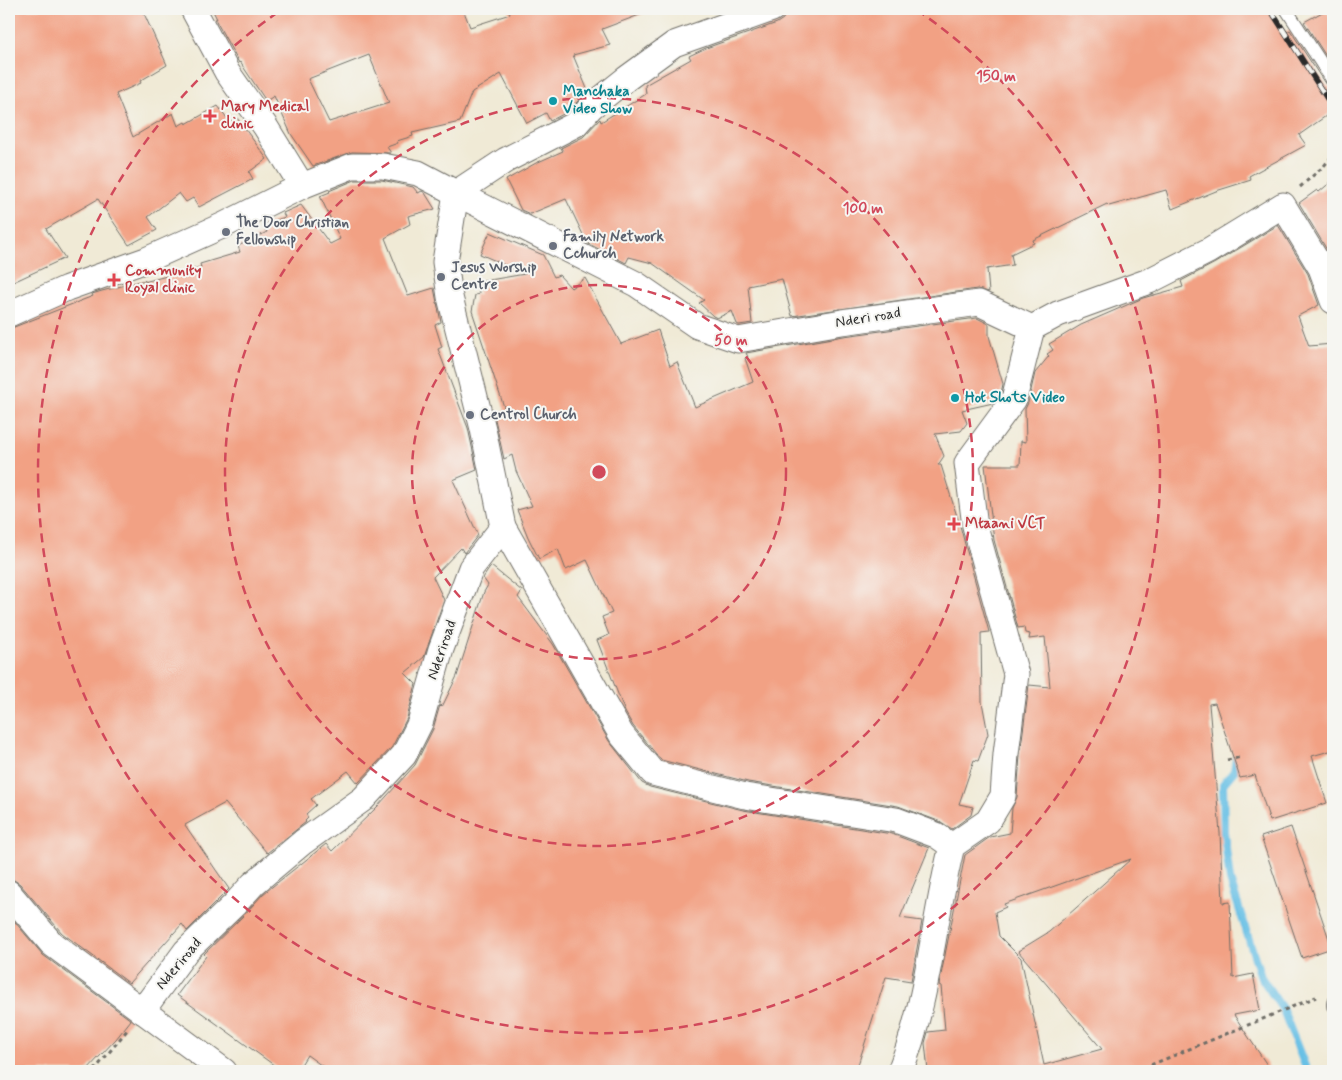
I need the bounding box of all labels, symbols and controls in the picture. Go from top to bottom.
text: 150 m [976,67,1016,87]
place label: Manchaka Video Show [563,82,633,119]
marker: Manchaka Video Show [547,95,559,107]
place label: Mary Medical clinic [221,97,310,134]
marker: Mary Medical clinic [203,109,217,123]
text: 100 m [843,199,883,219]
place label: The Door Christian Fellowship [236,213,349,250]
marker: The Door Christian Fellowship [220,226,232,238]
place label: Family Network Cchurch [563,227,664,264]
marker: Family Network Cchurch [547,240,559,252]
place label: Jesus Worship Centre [451,258,537,295]
place label: Community Royal clinic [125,261,201,298]
marker: Jesus Worship Centre [435,271,447,283]
marker: Community Royal clinic [107,273,121,287]
street label: Nderi road [834,303,902,333]
text: 50 m [714,331,748,351]
place label: Hot Shots Video [965,388,1065,408]
marker: Hot Shots Video [949,392,961,404]
place label: Centrol Church [480,405,577,425]
marker: Centrol Church [464,409,476,421]
centre of rings [590,463,608,481]
place label: Mtaani VCT [965,514,1045,534]
marker: Mtaani VCT [947,517,961,531]
street label: Nderiroad [422,617,462,683]
street label: Nderiroad [151,934,207,994]

